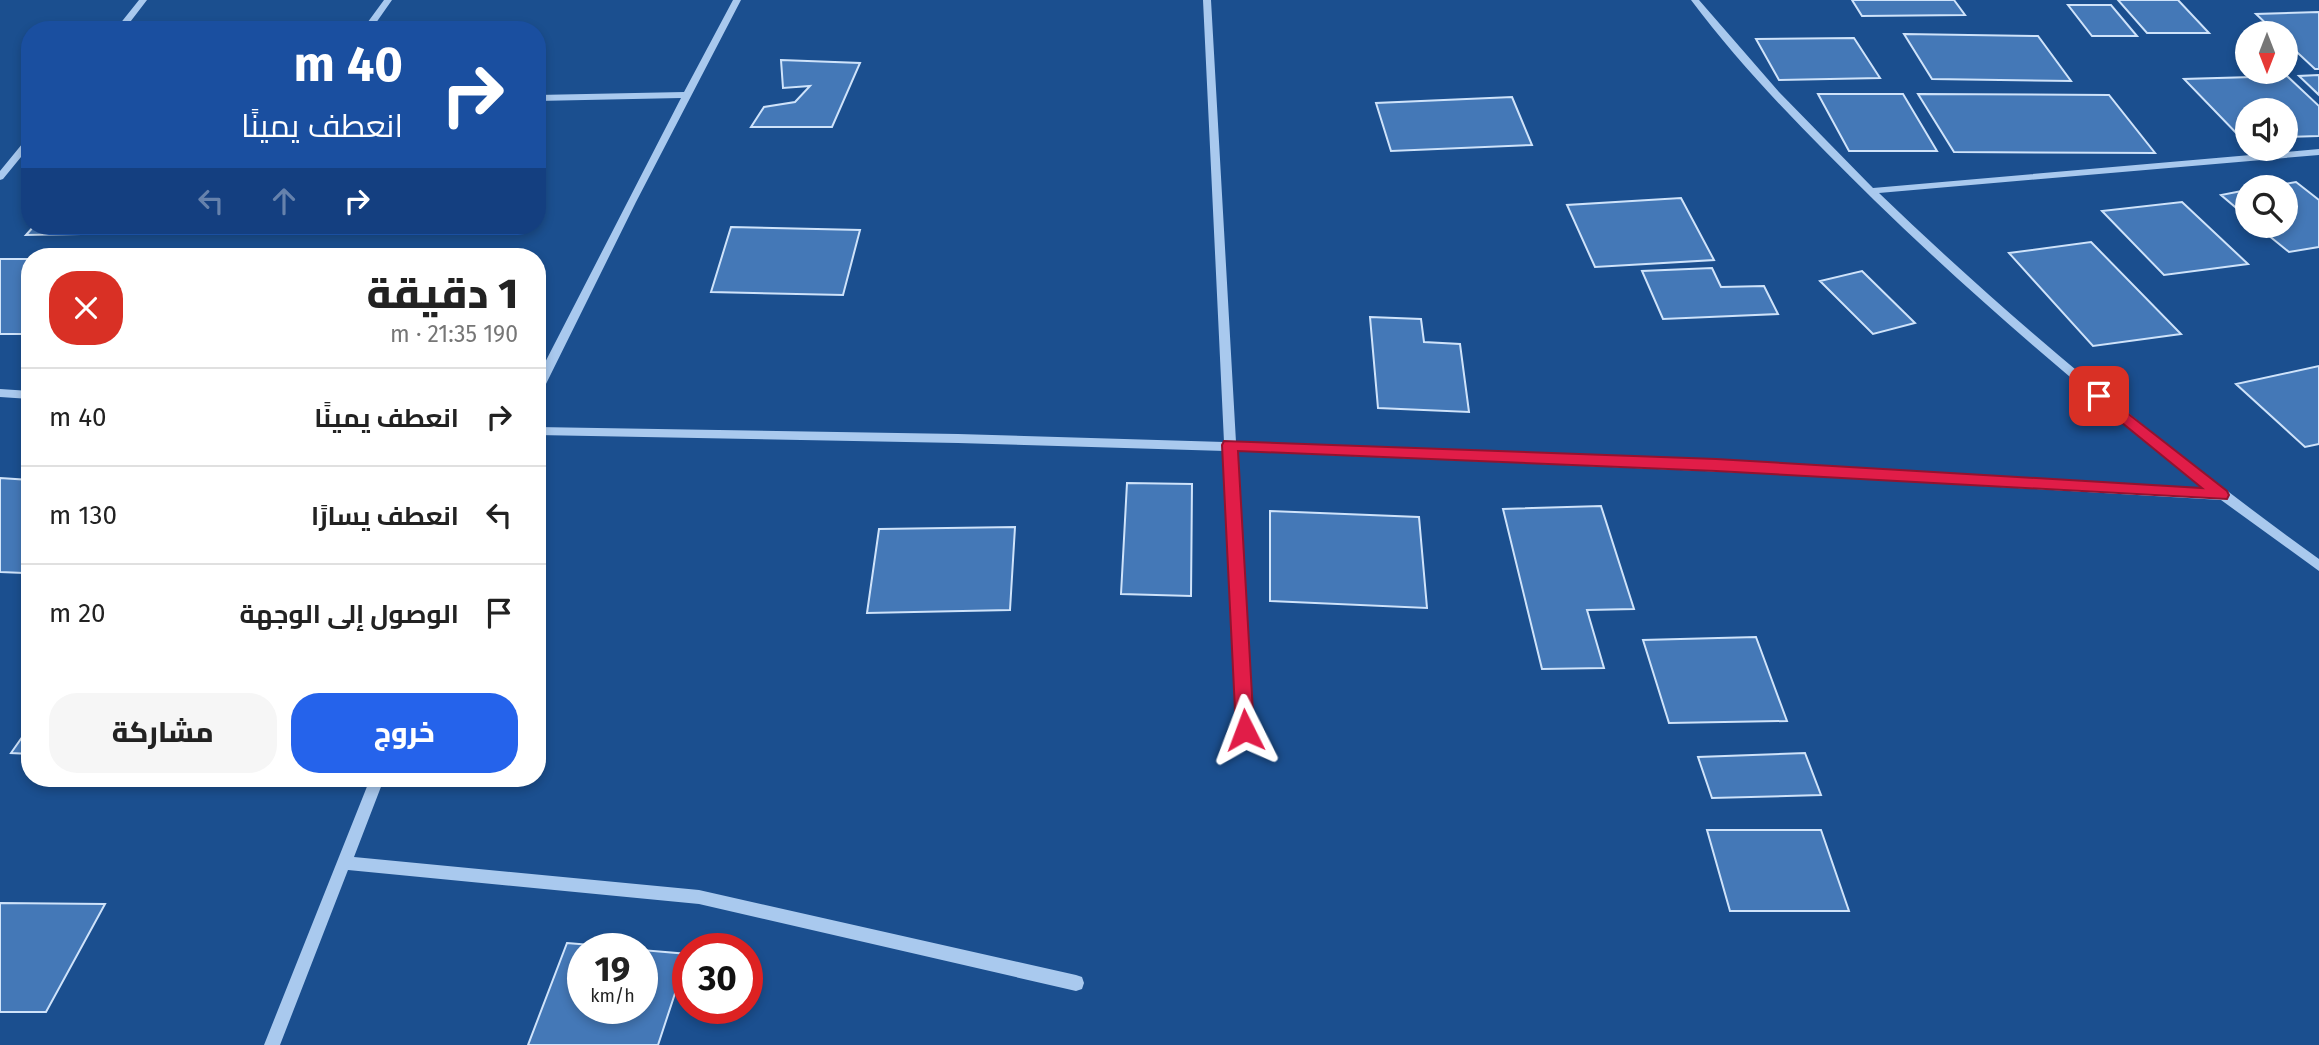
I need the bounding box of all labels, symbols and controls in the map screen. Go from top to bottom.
north arrow [2235,21,2298,84]
map controls [2235,21,2298,238]
text: 40 m [294,35,403,94]
icon: right [427,49,518,140]
button: sound [2235,98,2298,161]
text: انعطف يمينًا [241,107,403,145]
button: search [2235,175,2298,238]
icon: left [192,182,230,220]
icon: ahead [265,182,303,220]
icon: right [338,182,376,220]
text: 1 دقيقة [367,269,518,319]
button: close [49,271,123,345]
text: 190 m · 21:35 [390,320,518,348]
pin [2069,366,2129,426]
icon: arrive [2080,377,2118,415]
icon: right [480,398,518,436]
text: 40 m [49,402,107,433]
text: انعطف يمينًا [314,403,459,434]
icon: left [480,496,518,534]
text: 130 m [49,500,117,531]
text: انعطف يسارًا [311,501,459,532]
icon: arrive [480,594,518,632]
text: 20 m [49,598,106,629]
text: الوصول إلى الوجهة [240,599,459,630]
button: مشاركة [49,693,277,773]
button: خروج [291,693,518,773]
position arrow [1208,693,1282,767]
speed limit sign: 30 [672,933,763,1024]
text: 19 [595,948,630,990]
text: km/h [590,985,635,1007]

